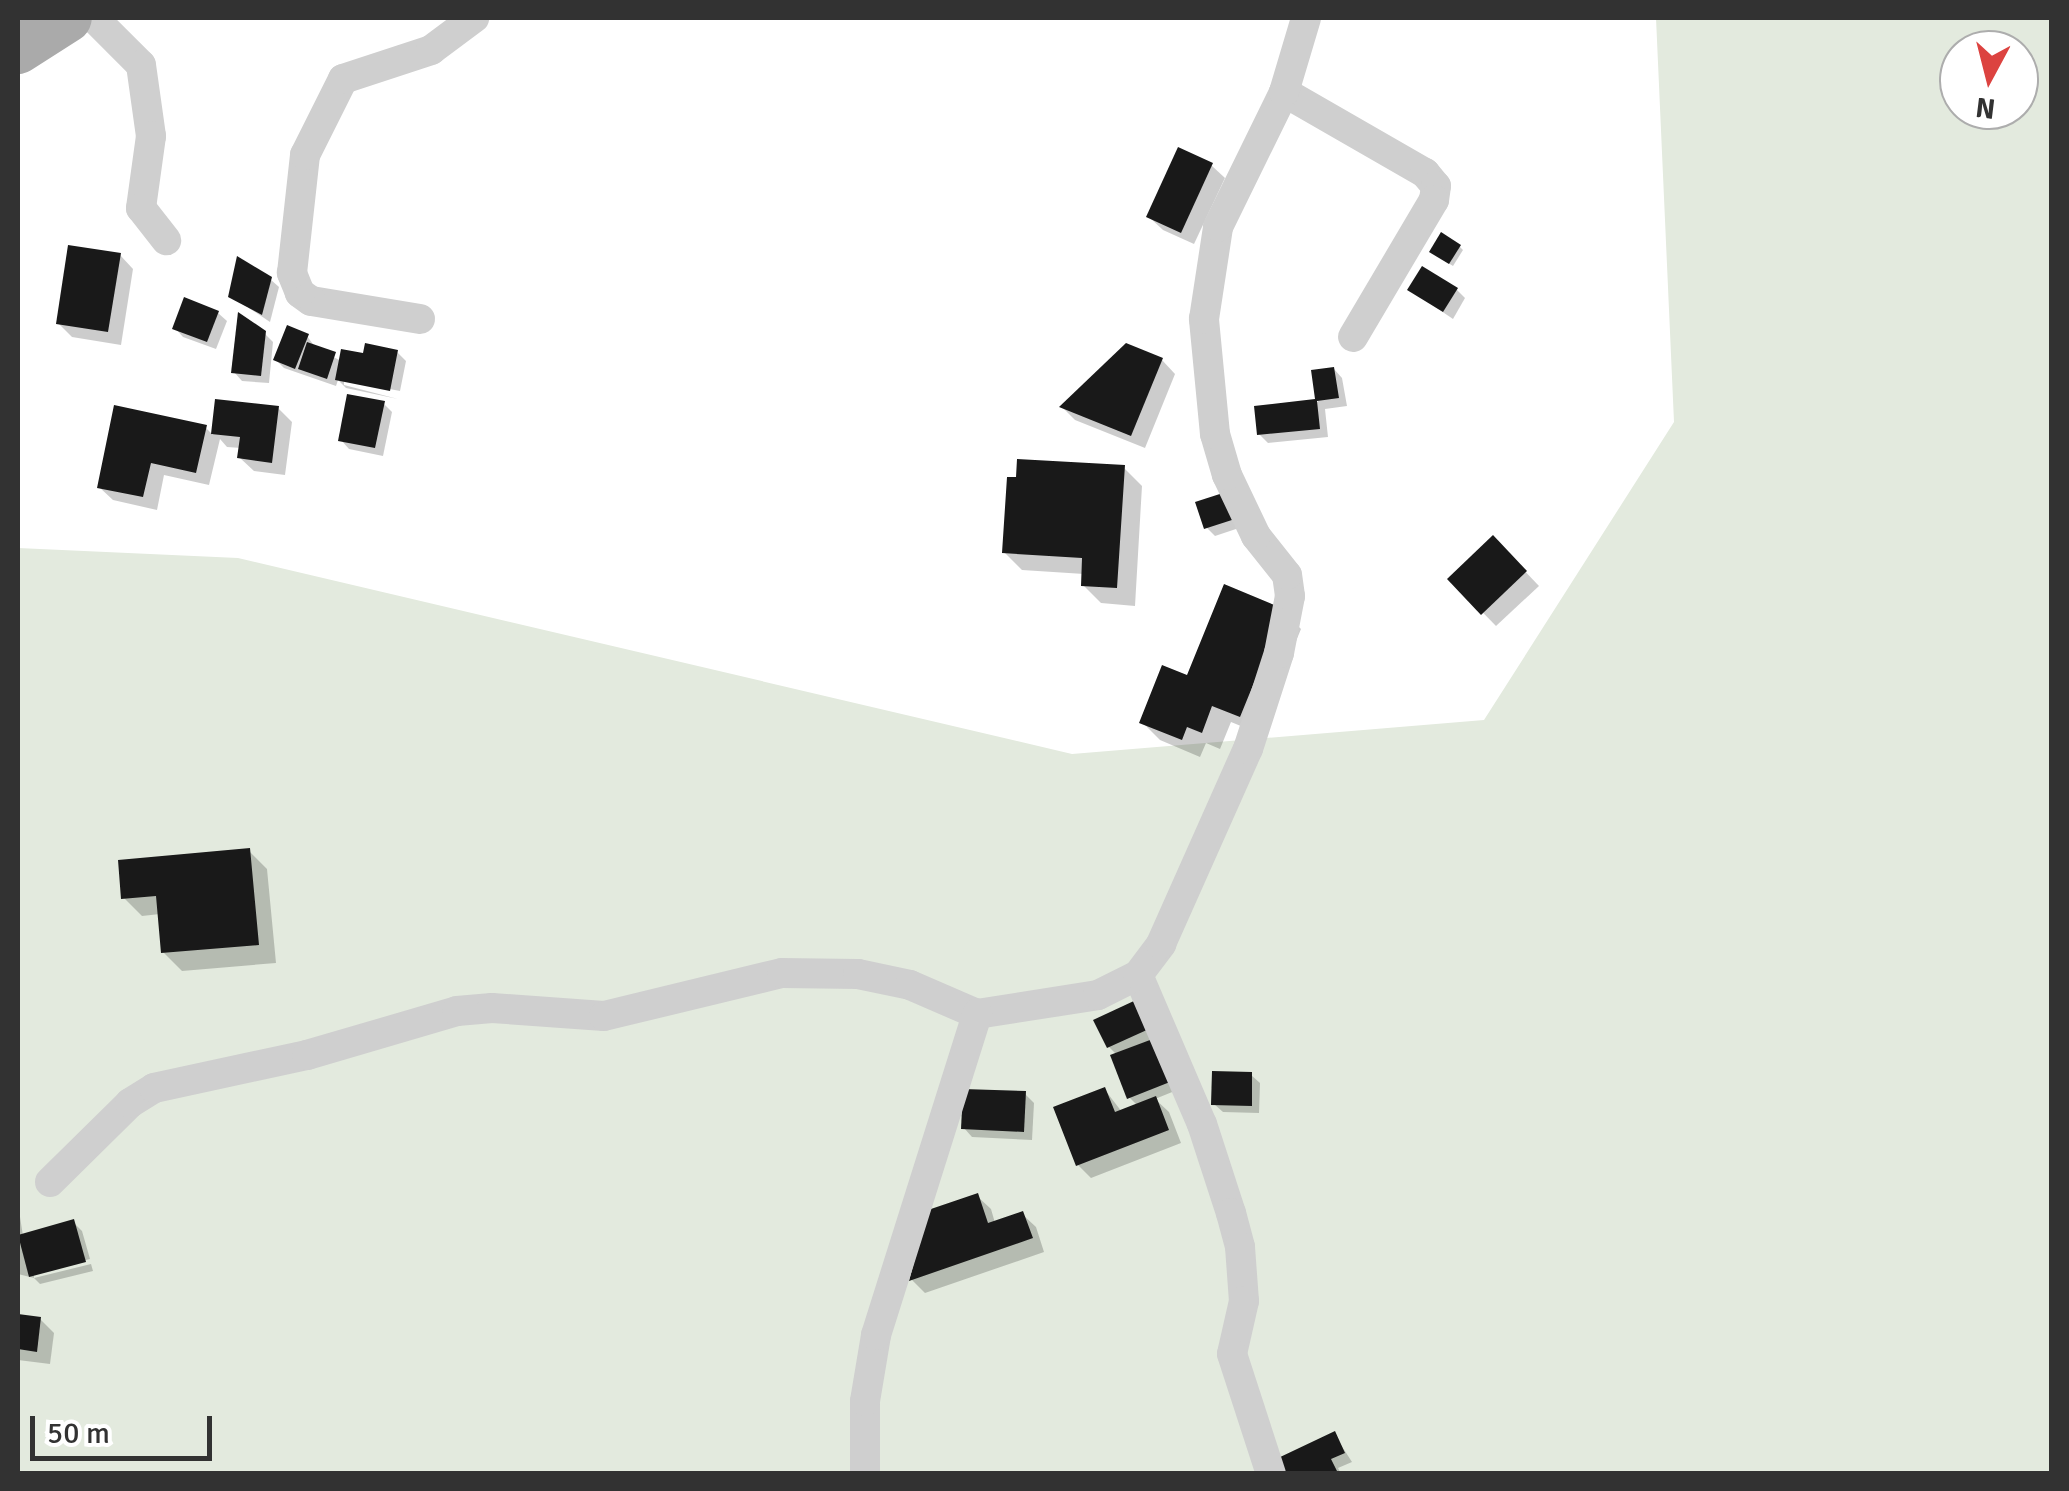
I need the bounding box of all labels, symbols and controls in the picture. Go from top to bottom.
north arrow [1939,30,2039,130]
text: N [1974,90,1997,126]
scale bar [35,1396,218,1458]
text: 50 m [47,1415,110,1452]

